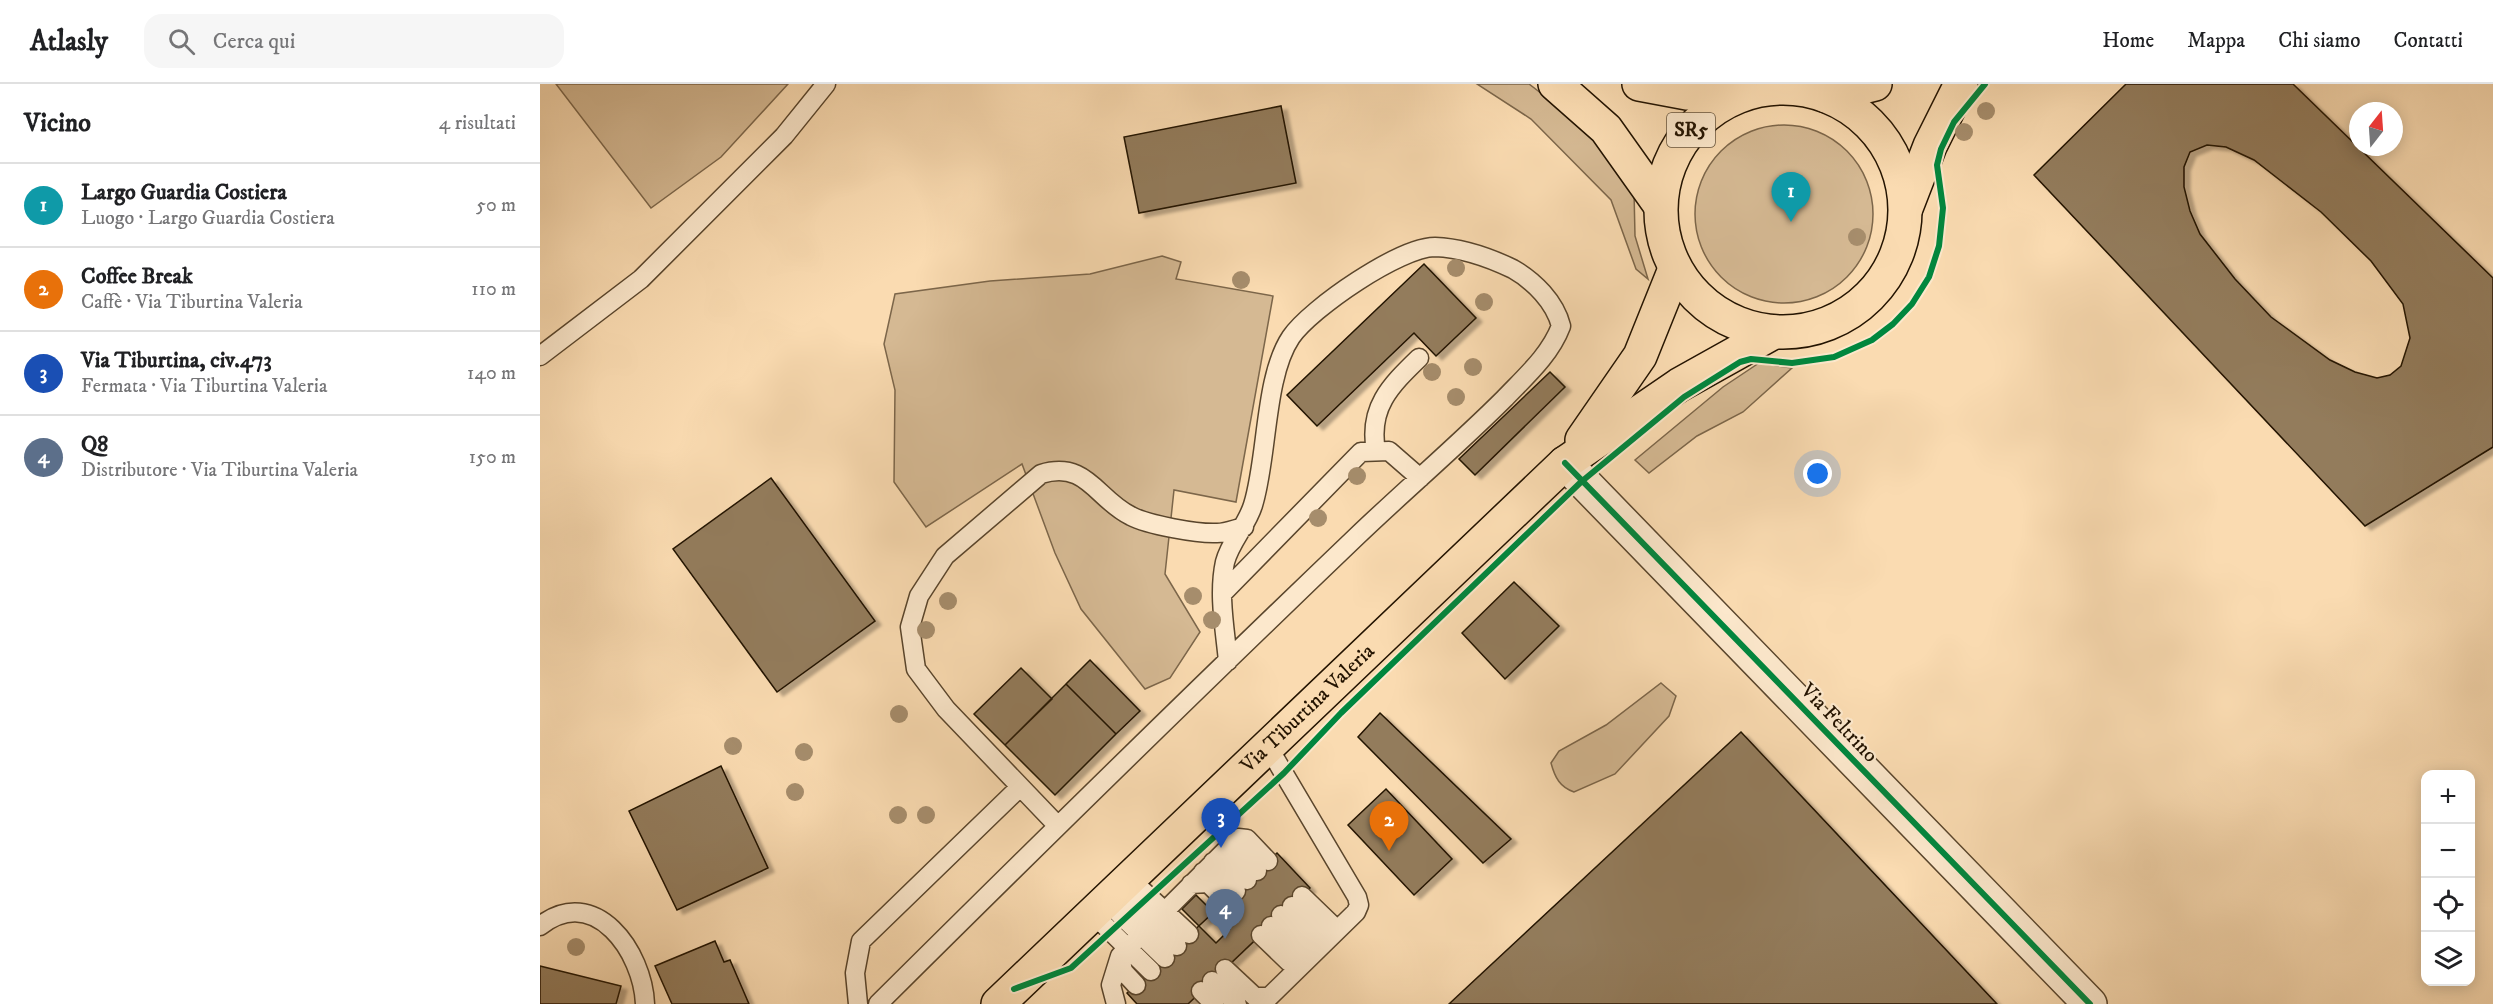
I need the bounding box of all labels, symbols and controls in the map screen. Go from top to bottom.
search box [144,14,564,68]
text: Atlasly [30,24,108,59]
icon: search [165,25,198,58]
text: Cerca qui [213,28,295,55]
text: Home [2102,28,2154,54]
text: Mappa [2187,28,2245,54]
text: Chi siamo [2278,28,2360,54]
text: Contatti [2393,28,2463,54]
north arrow [2349,102,2403,156]
text: Vicino [24,107,91,140]
text: 4 risultati [439,111,516,136]
road number: SR5 [1667,113,1715,147]
pin: 1 [1772,172,1810,222]
text: Largo Guardia Costiera [81,179,287,206]
text: 1 [40,193,47,218]
text: 50 m [476,193,516,218]
text: Luogo · Largo Guardia Costiera [81,206,335,231]
text: Coffee Break [81,263,193,290]
text: 2 [39,277,48,302]
text: 110 m [471,277,516,302]
text: Caffè · Via Tiburtina Valeria [81,290,303,315]
text: Via Tiburtina, civ.473 [81,347,272,374]
text: 3 [40,361,47,386]
text: 140 m [467,361,516,386]
text: Fermata · Via Tiburtina Valeria [81,374,327,399]
text: Q8 [81,431,108,458]
text: 4 [38,445,49,470]
text: 150 m [469,445,516,470]
text: Distributore · Via Tiburtina Valeria [81,458,358,483]
your location [1803,459,1832,488]
street label: Via Tiburtina Valeria [1234,638,1380,779]
street label: Via Feltrino [1794,677,1883,768]
map controls [2421,770,2475,986]
button: + [2421,770,2475,824]
pin: 3 [1202,798,1240,848]
pin: 2 [1370,802,1408,851]
button: − [2421,824,2475,878]
button: locate [2421,878,2475,932]
pin: 4 [1206,890,1244,939]
button: layers [2421,932,2475,986]

